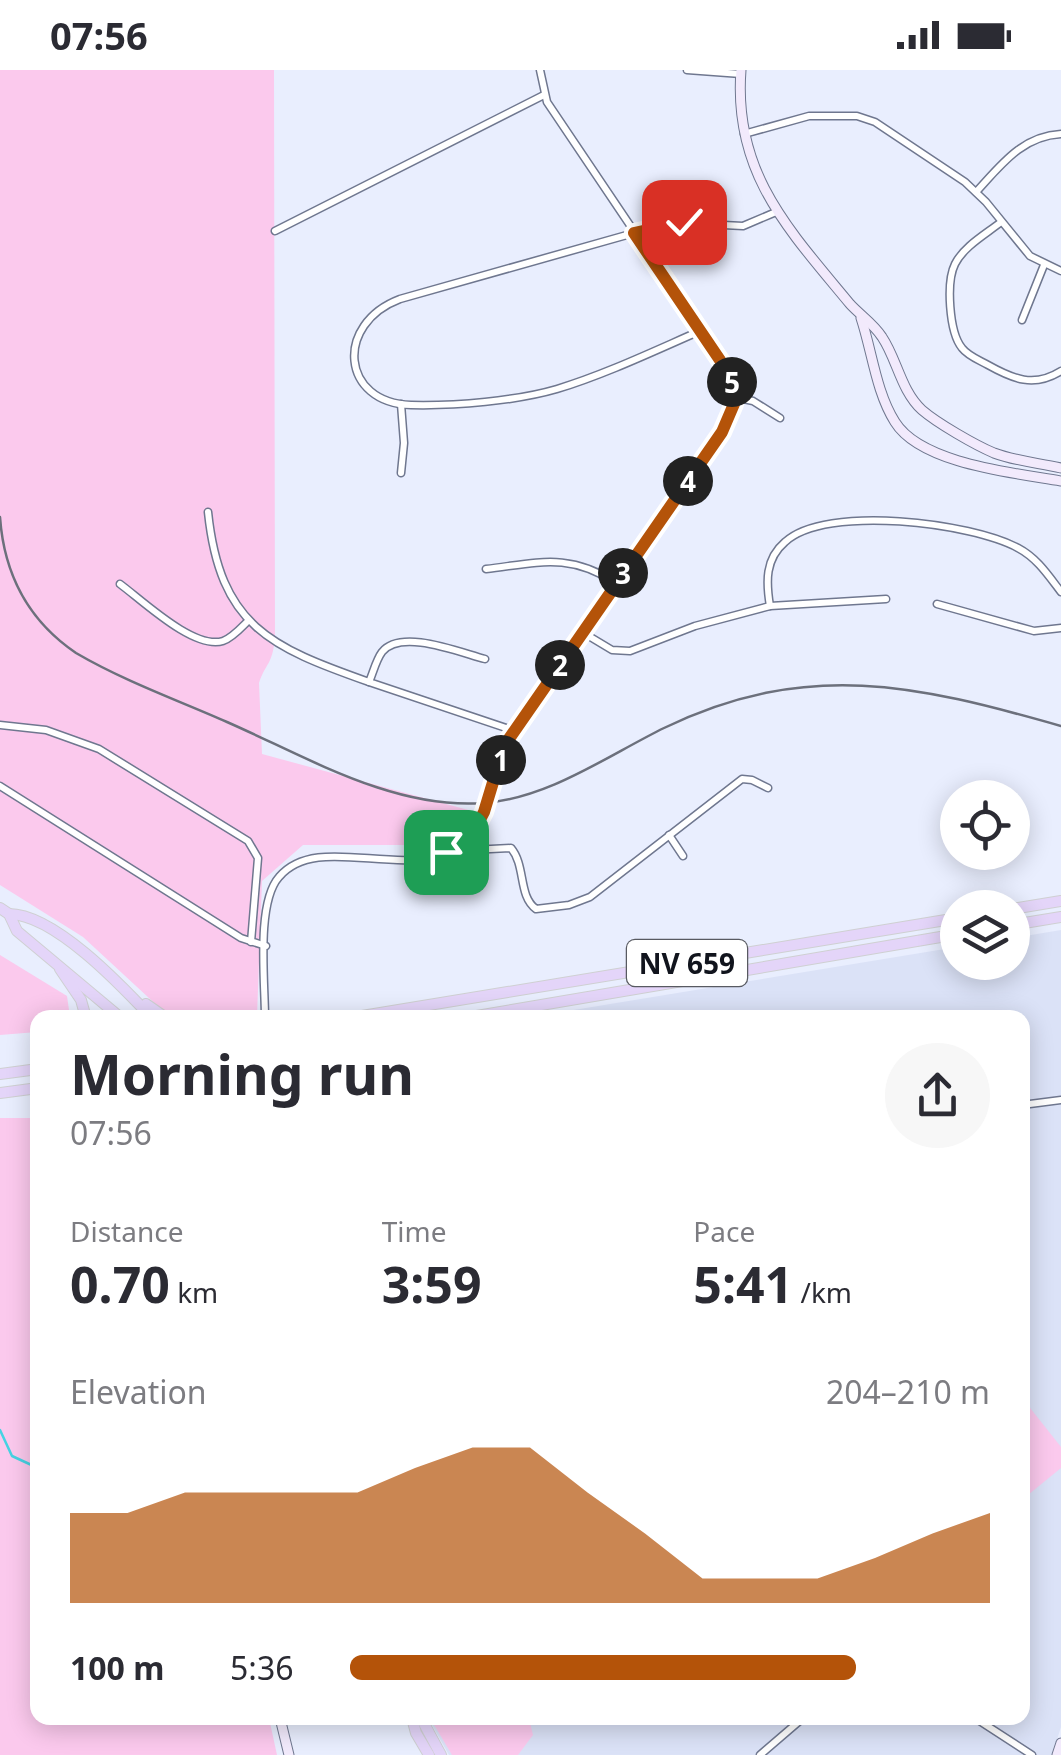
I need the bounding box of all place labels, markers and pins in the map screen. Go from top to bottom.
pin [642,180,727,265]
pin: 5 [707,357,757,407]
pin: 4 [663,456,713,506]
pin: 3 [598,548,648,598]
pin: 2 [535,640,585,690]
pin: 1 [476,735,526,785]
pin [404,810,489,895]

